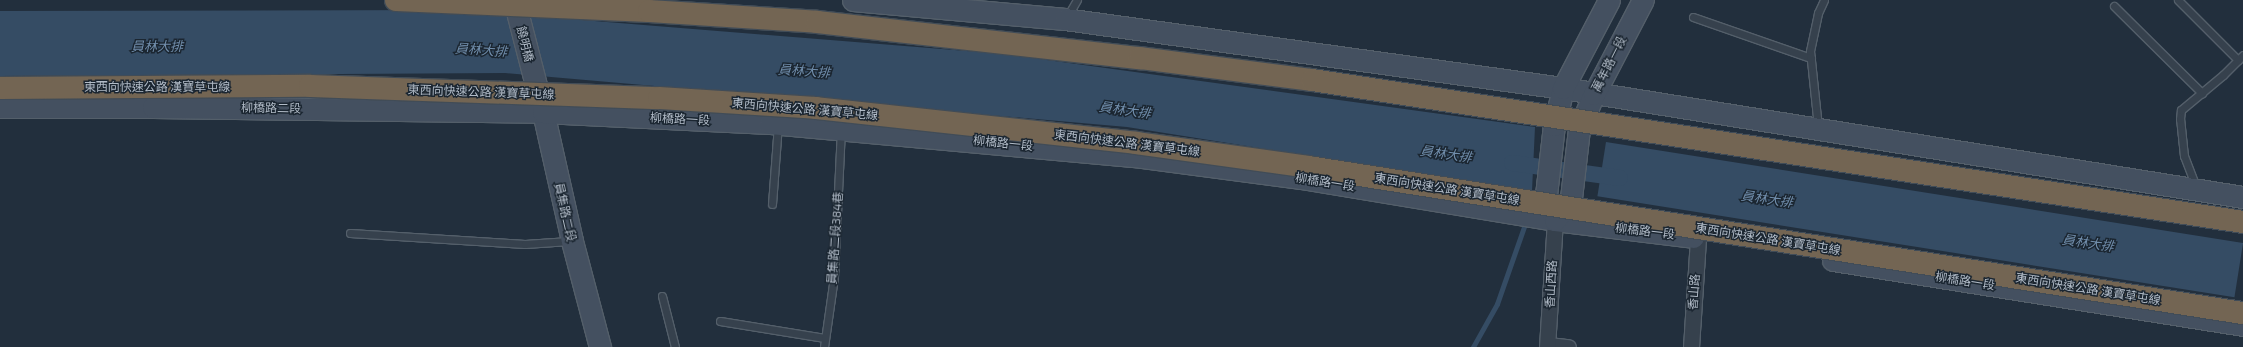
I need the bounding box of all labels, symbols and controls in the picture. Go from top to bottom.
street label: 饒明橋 [514,25,536,63]
street label: 萬年路一段 [1589,34,1629,94]
water label: 員林大排 [131,38,183,54]
water label: 員林大排 [455,40,507,60]
water label: 員林大排 [778,61,830,81]
street label: 東西向快速公路 漢寶草屯線 [84,80,230,94]
street label: 東西向快速公路 漢寶草屯線 [407,82,555,102]
street label: 東西向快速公路 漢寶草屯線 [731,95,879,123]
water label: 員林大排 [1098,99,1152,121]
street label: 柳橋路二段 [241,100,301,116]
street label: 柳橋路一段 [650,110,710,128]
street label: 東西向快速公路 漢寶草屯線 [1053,127,1201,159]
street label: 柳橋路一段 [972,133,1034,153]
water label: 員林大排 [1419,143,1473,165]
street label: 柳橋路一段 [1294,170,1356,194]
street label: 東西向快速公路 漢寶草屯線 [1373,170,1521,208]
street label: 員集路二段 [551,181,579,243]
water label: 員林大排 [1740,188,1794,210]
street label: 員集路二段384巷 [825,191,845,285]
street label: 柳橋路一段 [1614,220,1676,242]
street label: 東西向快速公路 漢寶草屯線 [1694,220,1842,258]
water label: 員林大排 [2061,232,2115,254]
street label: 香山西路 [1543,260,1559,308]
street label: 柳橋路一段 [1934,269,1996,293]
street label: 東西向快速公路 漢寶草屯線 [2014,270,2162,308]
street label: 香山路 [1686,274,1702,310]

